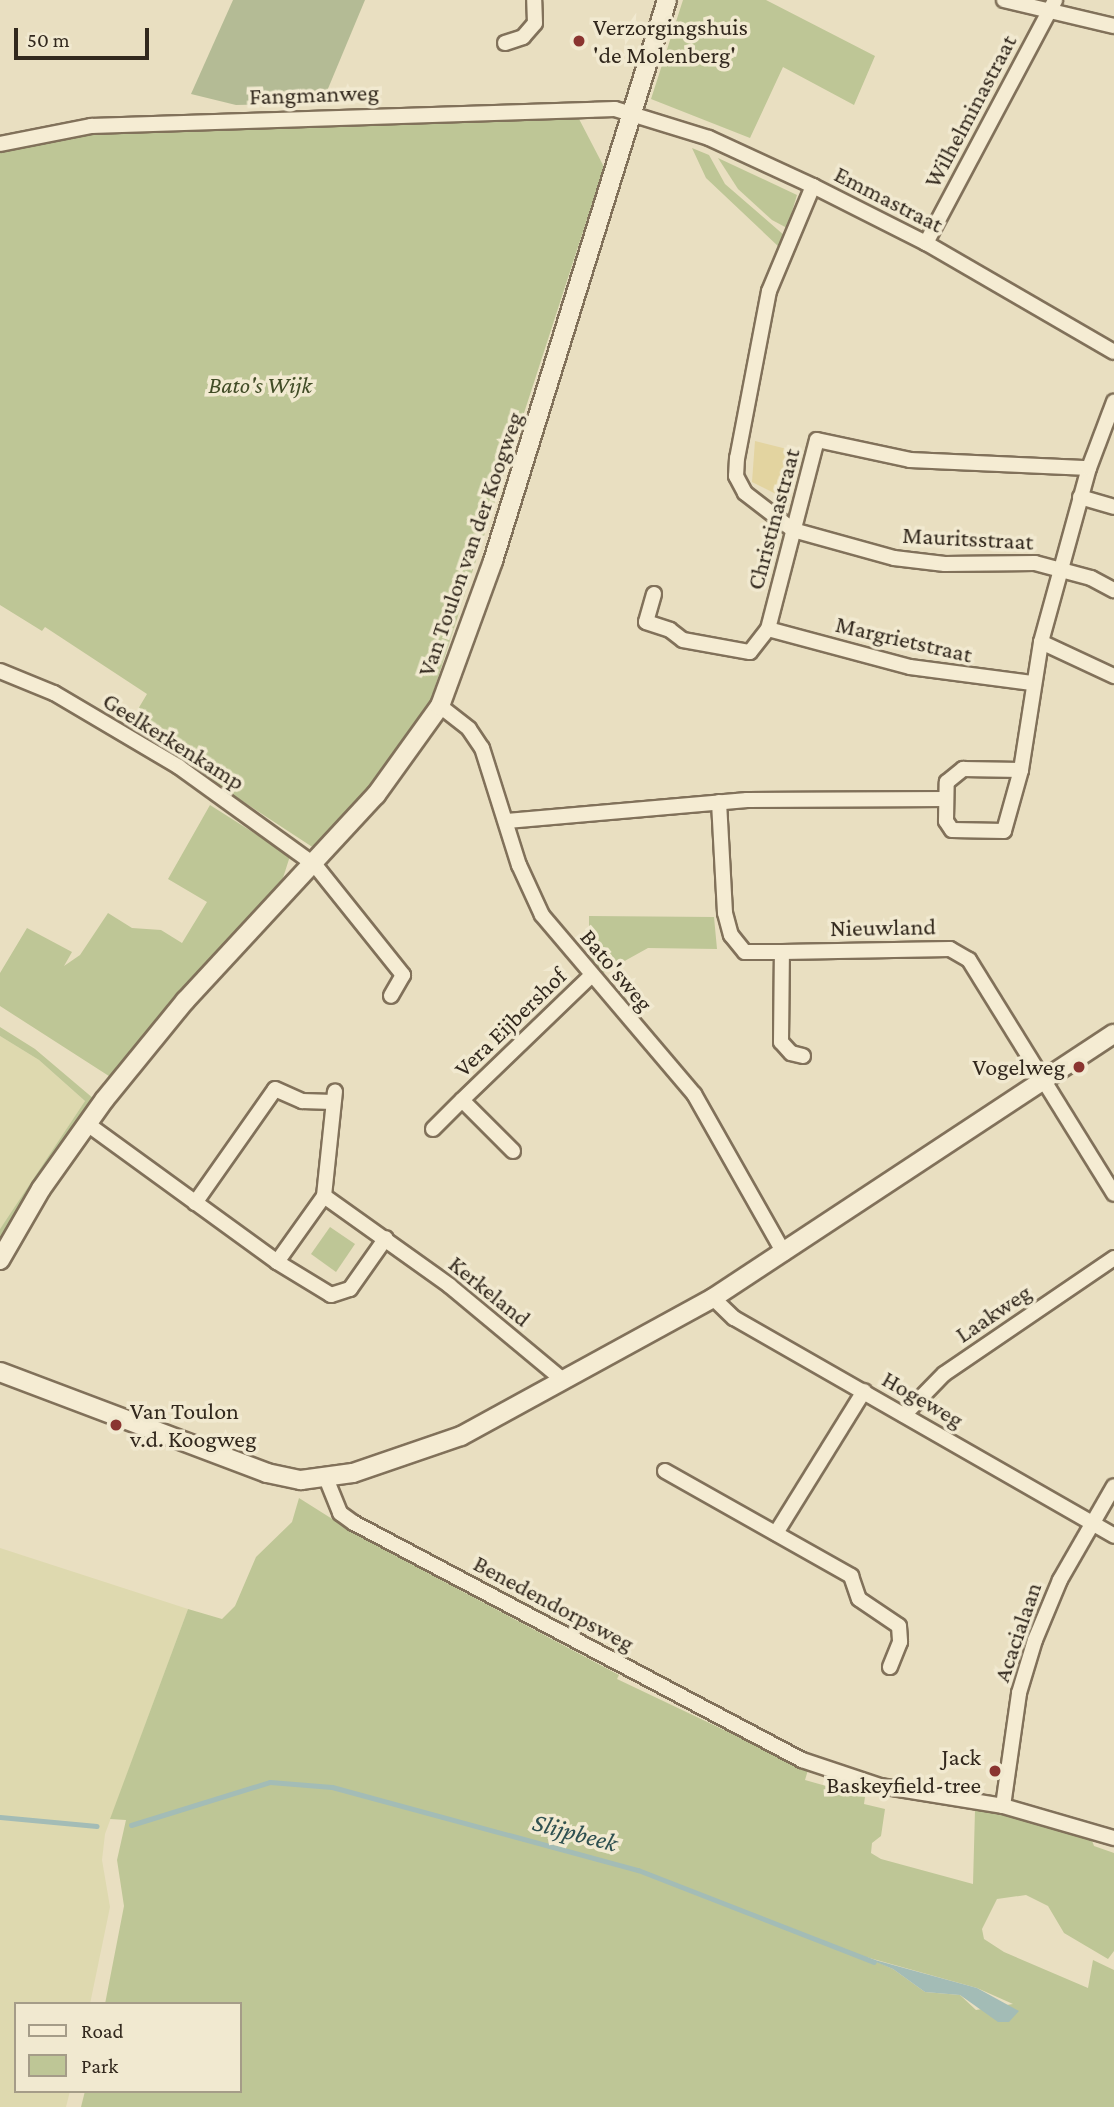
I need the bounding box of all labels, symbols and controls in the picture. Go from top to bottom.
place label: Verzorgingshuis 'de Molenberg' [593,13,748,69]
scale bar [18,14,152,58]
text: 50 m [27,28,70,52]
street label: Wilhelminastraat [918,30,1022,192]
marker: Verzorgingshuis 'de Molenberg' [571,33,587,49]
street label: Fangmanweg [249,77,379,111]
street label: Emmastraat [830,159,948,239]
park label: Bato's Wijk [208,371,312,399]
street label: Van Toulon van der Koogweg [411,408,529,680]
street label: Christinastraat [740,445,806,593]
street label: Mauritsstraat [902,520,1034,556]
street label: Margrietstraat [833,609,975,669]
street label: Geelkerkenkamp [98,686,250,796]
street label: Nieuwland [830,912,936,942]
street label: Bato'sweg [574,923,660,1017]
street label: Vera Eijbershof [448,961,572,1083]
place label: Vogelweg [972,1053,1065,1081]
marker: Vogelweg [1071,1059,1087,1075]
street label: Kerkeland [443,1249,537,1333]
street label: Laakweg [950,1277,1036,1349]
street label: Hogeweg [877,1364,969,1434]
place label: Van Toulon v.d. Koogweg [130,1397,256,1453]
marker: Van Toulon v.d. Koogweg [108,1417,124,1433]
street label: Benedendorpsweg [469,1549,639,1657]
street label: Acacialaan [987,1578,1047,1686]
place label: Jack Baskeyfield-tree [826,1743,981,1799]
marker: Jack Baskeyfield-tree [987,1763,1003,1779]
water label: Slijpbeek [529,1807,621,1859]
legend [14,2002,242,2093]
text: Road [81,2019,124,2043]
text: Park [81,2054,118,2078]

